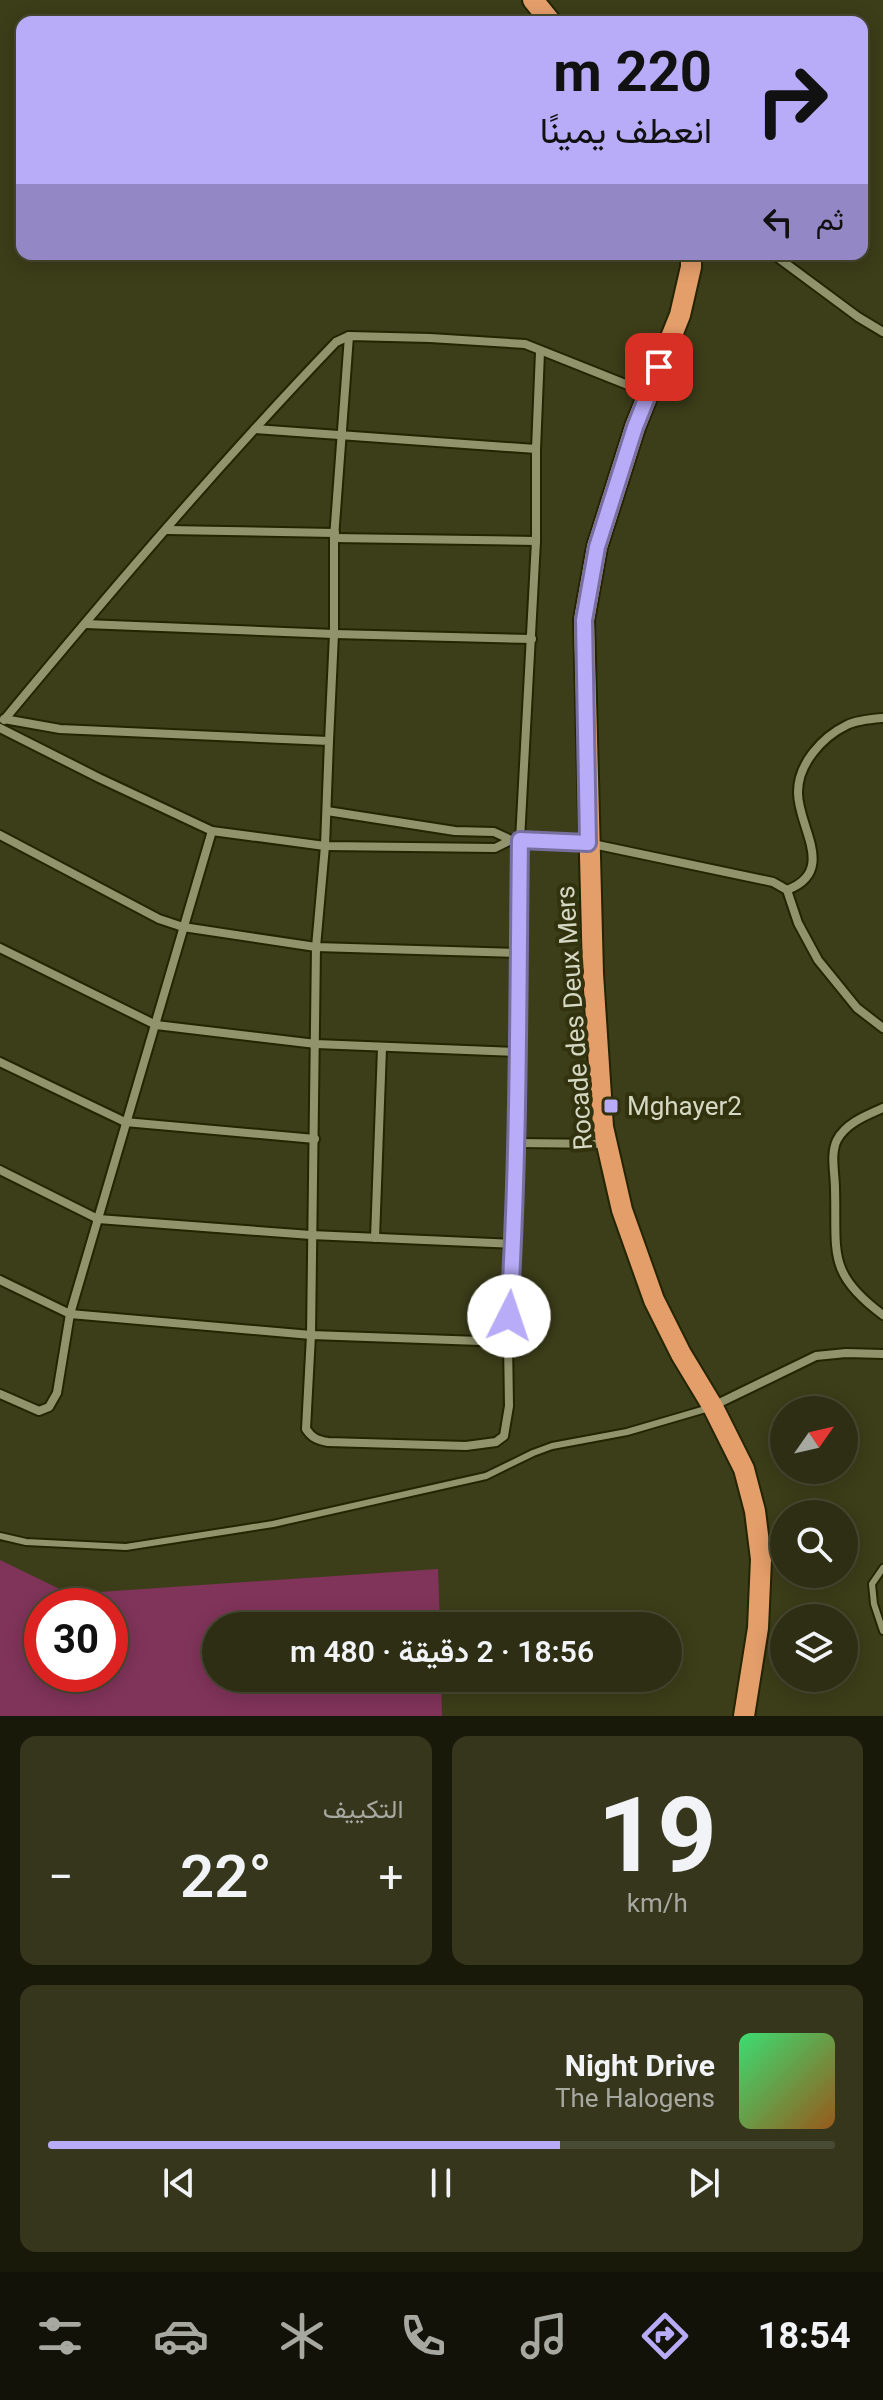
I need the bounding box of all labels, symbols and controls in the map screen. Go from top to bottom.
text: 220 m [553,39,712,105]
icon: right [740,48,844,152]
text: انعطف يمينًا [540,110,712,152]
icon: left [756,200,800,244]
text: ثم [816,202,844,237]
pin [625,333,693,401]
icon: arrive [637,345,681,389]
street label: Rocade des Deux Mers [550,885,598,1151]
place label: Mghayer2 [627,1091,742,1121]
marker: Mghayer2 [602,1097,620,1115]
position arrow [467,1274,551,1358]
north arrow [770,1396,858,1484]
map controls [770,1396,858,1692]
button: search [770,1500,858,1588]
speed limit sign: 30 [24,1588,128,1692]
button: layers [770,1604,858,1692]
text: 18:56 · 2 دقيقة · 480 m [290,1634,594,1669]
text: 19 [598,1775,717,1896]
text: التكييف [323,1794,404,1824]
text: 22° [180,1841,272,1912]
text: − [48,1851,73,1903]
text: + [379,1851,404,1903]
text: km/h [627,1888,688,1918]
text: Night Drive [565,2048,715,2083]
text: The Halogens [555,2083,715,2113]
icon: previous [157,2161,201,2205]
icon: pause [419,2161,463,2205]
icon: next [682,2161,726,2205]
icon: filters [32,2308,88,2364]
icon: car [153,2308,209,2364]
icon: climate [274,2308,330,2364]
icon: phone [395,2308,451,2364]
icon: music [516,2308,572,2364]
icon: directions [637,2308,693,2364]
text: 18:54 [758,2315,851,2357]

